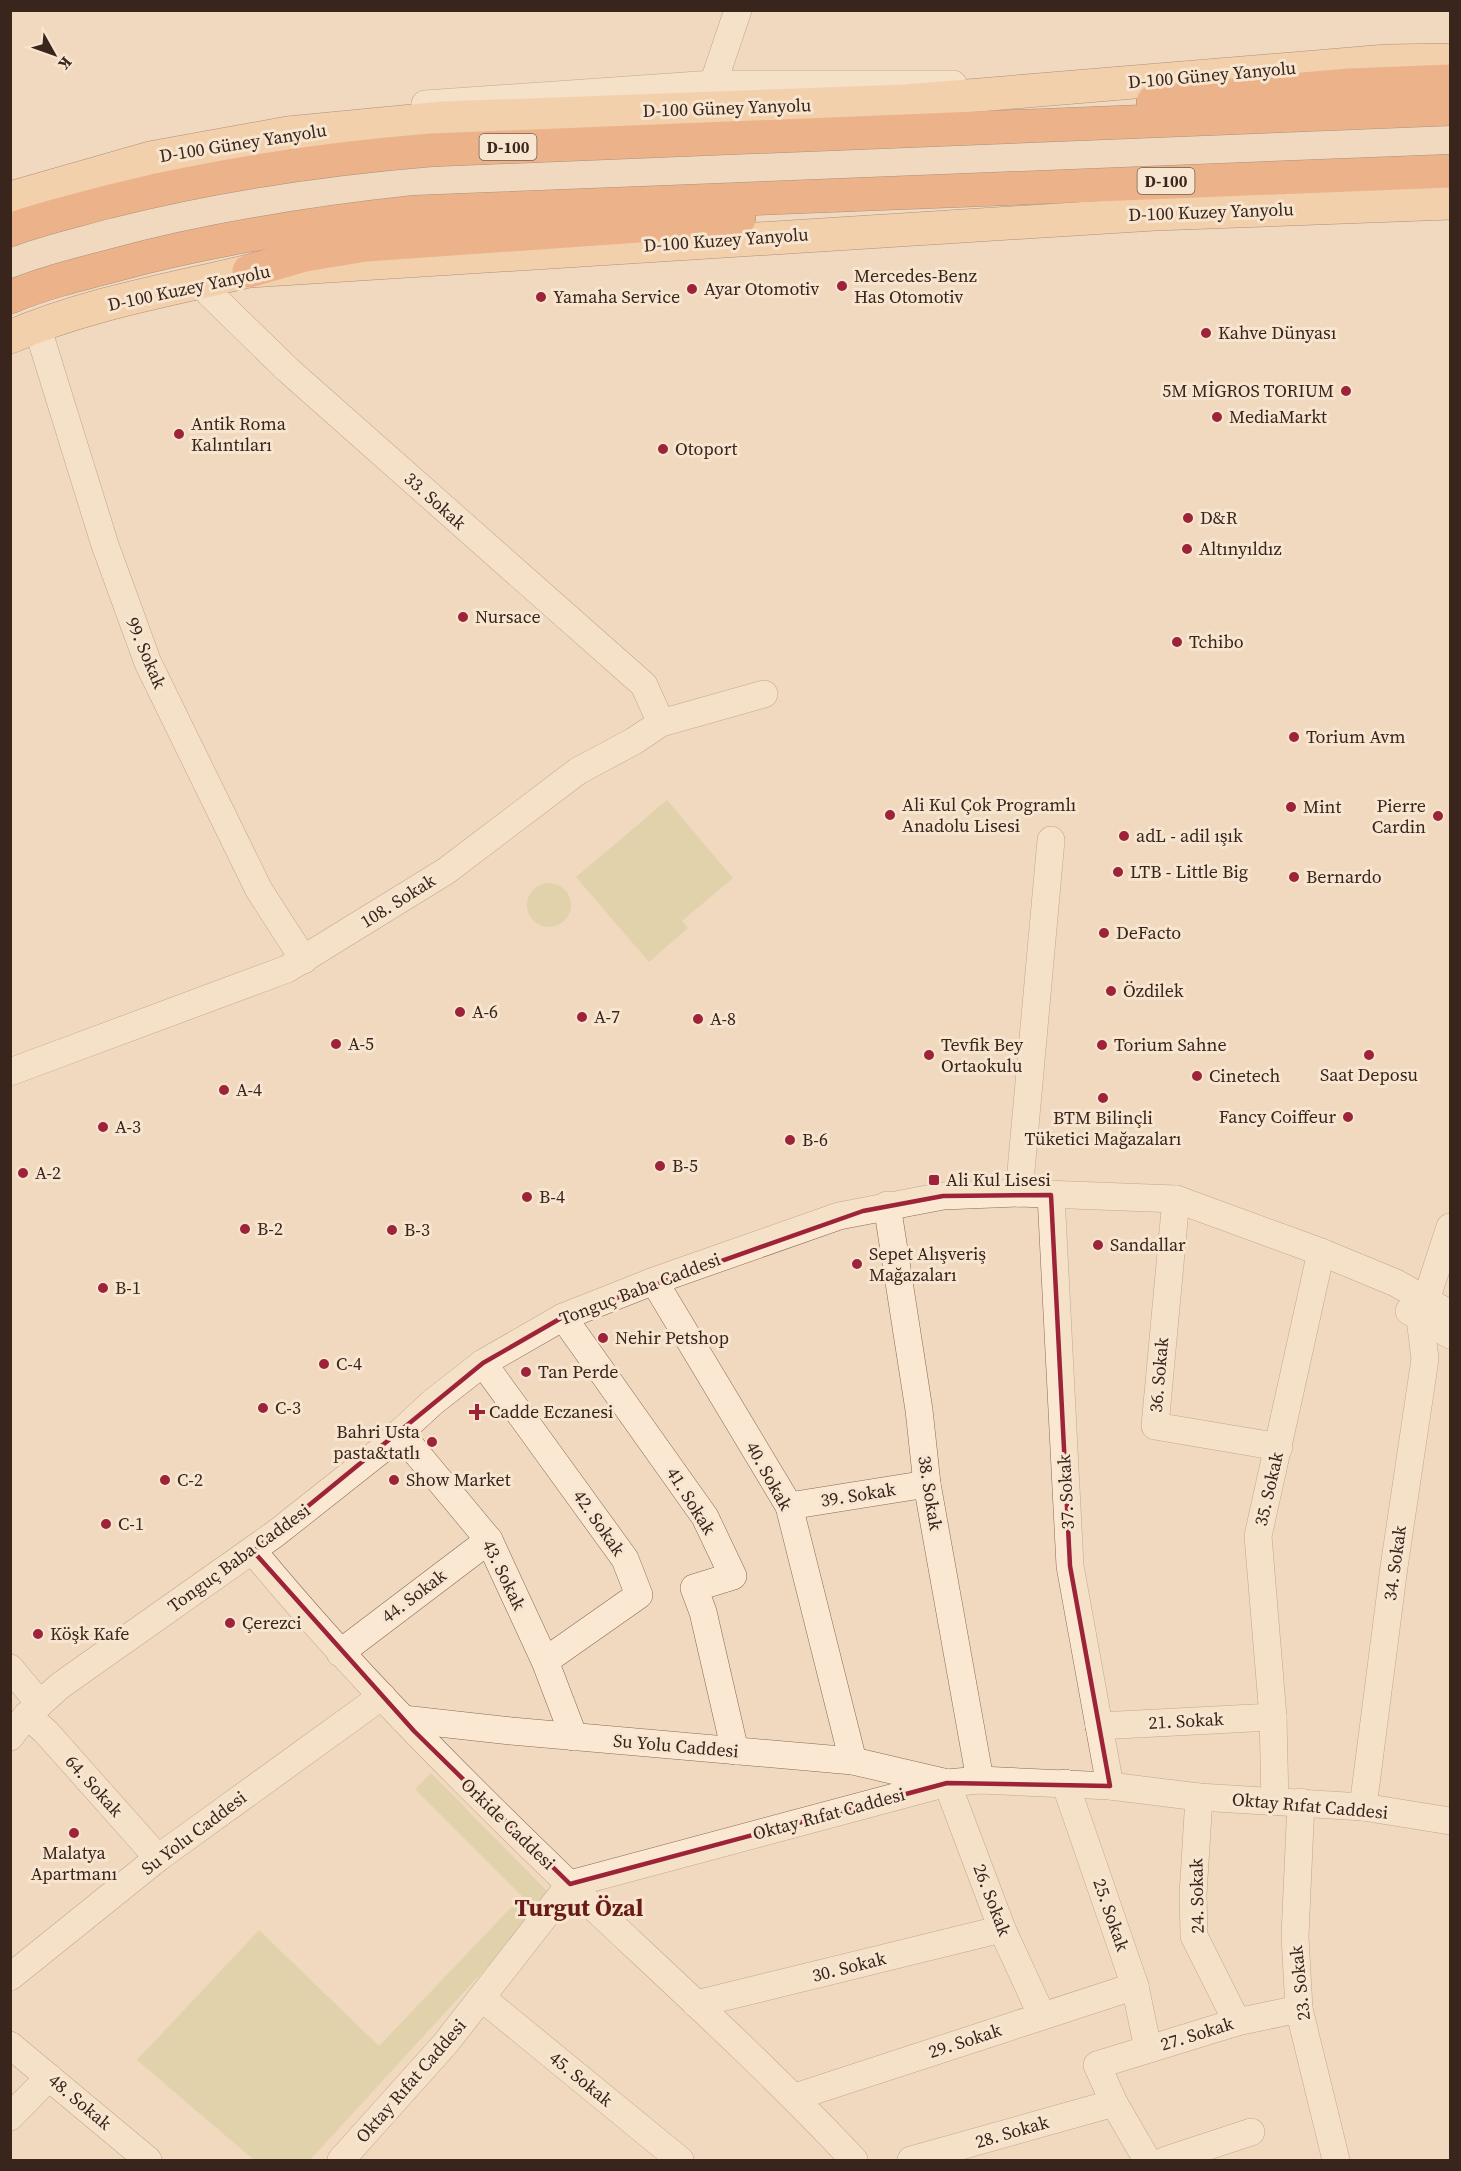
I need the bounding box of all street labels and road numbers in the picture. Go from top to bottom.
street label: D-100 Güney Yanyolu [1127,55,1297,94]
street label: D-100 Güney Yanyolu [642,92,812,123]
street label: D-100 Güney Yanyolu [158,117,328,168]
road number: D-100 [480,134,536,160]
road number: D-100 [1138,168,1194,194]
street label: D-100 Kuzey Yanyolu [1128,196,1294,227]
street label: D-100 Kuzey Yanyolu [643,221,809,258]
street label: D-100 Kuzey Yanyolu [105,258,272,317]
street label: 33. Sokak [399,466,472,535]
street label: 99. Sokak [120,613,173,693]
street label: 108. Sokak [355,868,440,934]
street label: Tonguç Baba Caddesi [556,1246,724,1331]
street label: 36. Sokak [1143,1336,1174,1414]
street label: 40. Sokak [740,1437,799,1515]
street label: 35. Sokak [1248,1449,1289,1528]
street label: 38. Sokak [912,1454,949,1532]
street label: 37. Sokak [1051,1454,1080,1530]
street label: 41. Sokak [661,1462,722,1539]
street label: 39. Sokak [819,1476,897,1513]
street label: 42. Sokak [568,1485,631,1561]
street label: Tonguç Baba Caddesi [162,1497,315,1618]
street label: 34. Sokak [1377,1524,1412,1602]
street label: 43. Sokak [477,1535,532,1614]
street label: 44. Sokak [376,1563,451,1628]
street label: 21. Sokak [1148,1706,1224,1735]
street label: Su Yolu Caddesi [612,1728,740,1763]
street label: 64. Sokak [60,1749,129,1822]
street label: Orkide Caddesi [456,1772,561,1875]
street label: Oktay Rıfat Caddesi [750,1781,908,1846]
street label: Su Yolu Caddesi [136,1785,251,1880]
street label: Oktay Rıfat Caddesi [1231,1786,1389,1825]
street label: 24. Sokak [1183,1858,1210,1934]
street label: 26. Sokak [967,1860,1018,1940]
street label: 25. Sokak [1087,1875,1136,1955]
street label: 23. Sokak [1283,1944,1316,2022]
street label: 30. Sokak [809,1945,889,1988]
street label: 27. Sokak [1157,2011,1237,2056]
street label: Oktay Rıfat Caddesi [350,2013,471,2148]
street label: 29. Sokak [925,2017,1005,2064]
street label: 45. Sokak [544,2045,619,2112]
street label: 48. Sokak [43,2068,117,2136]
street label: 28. Sokak [972,2109,1052,2154]

